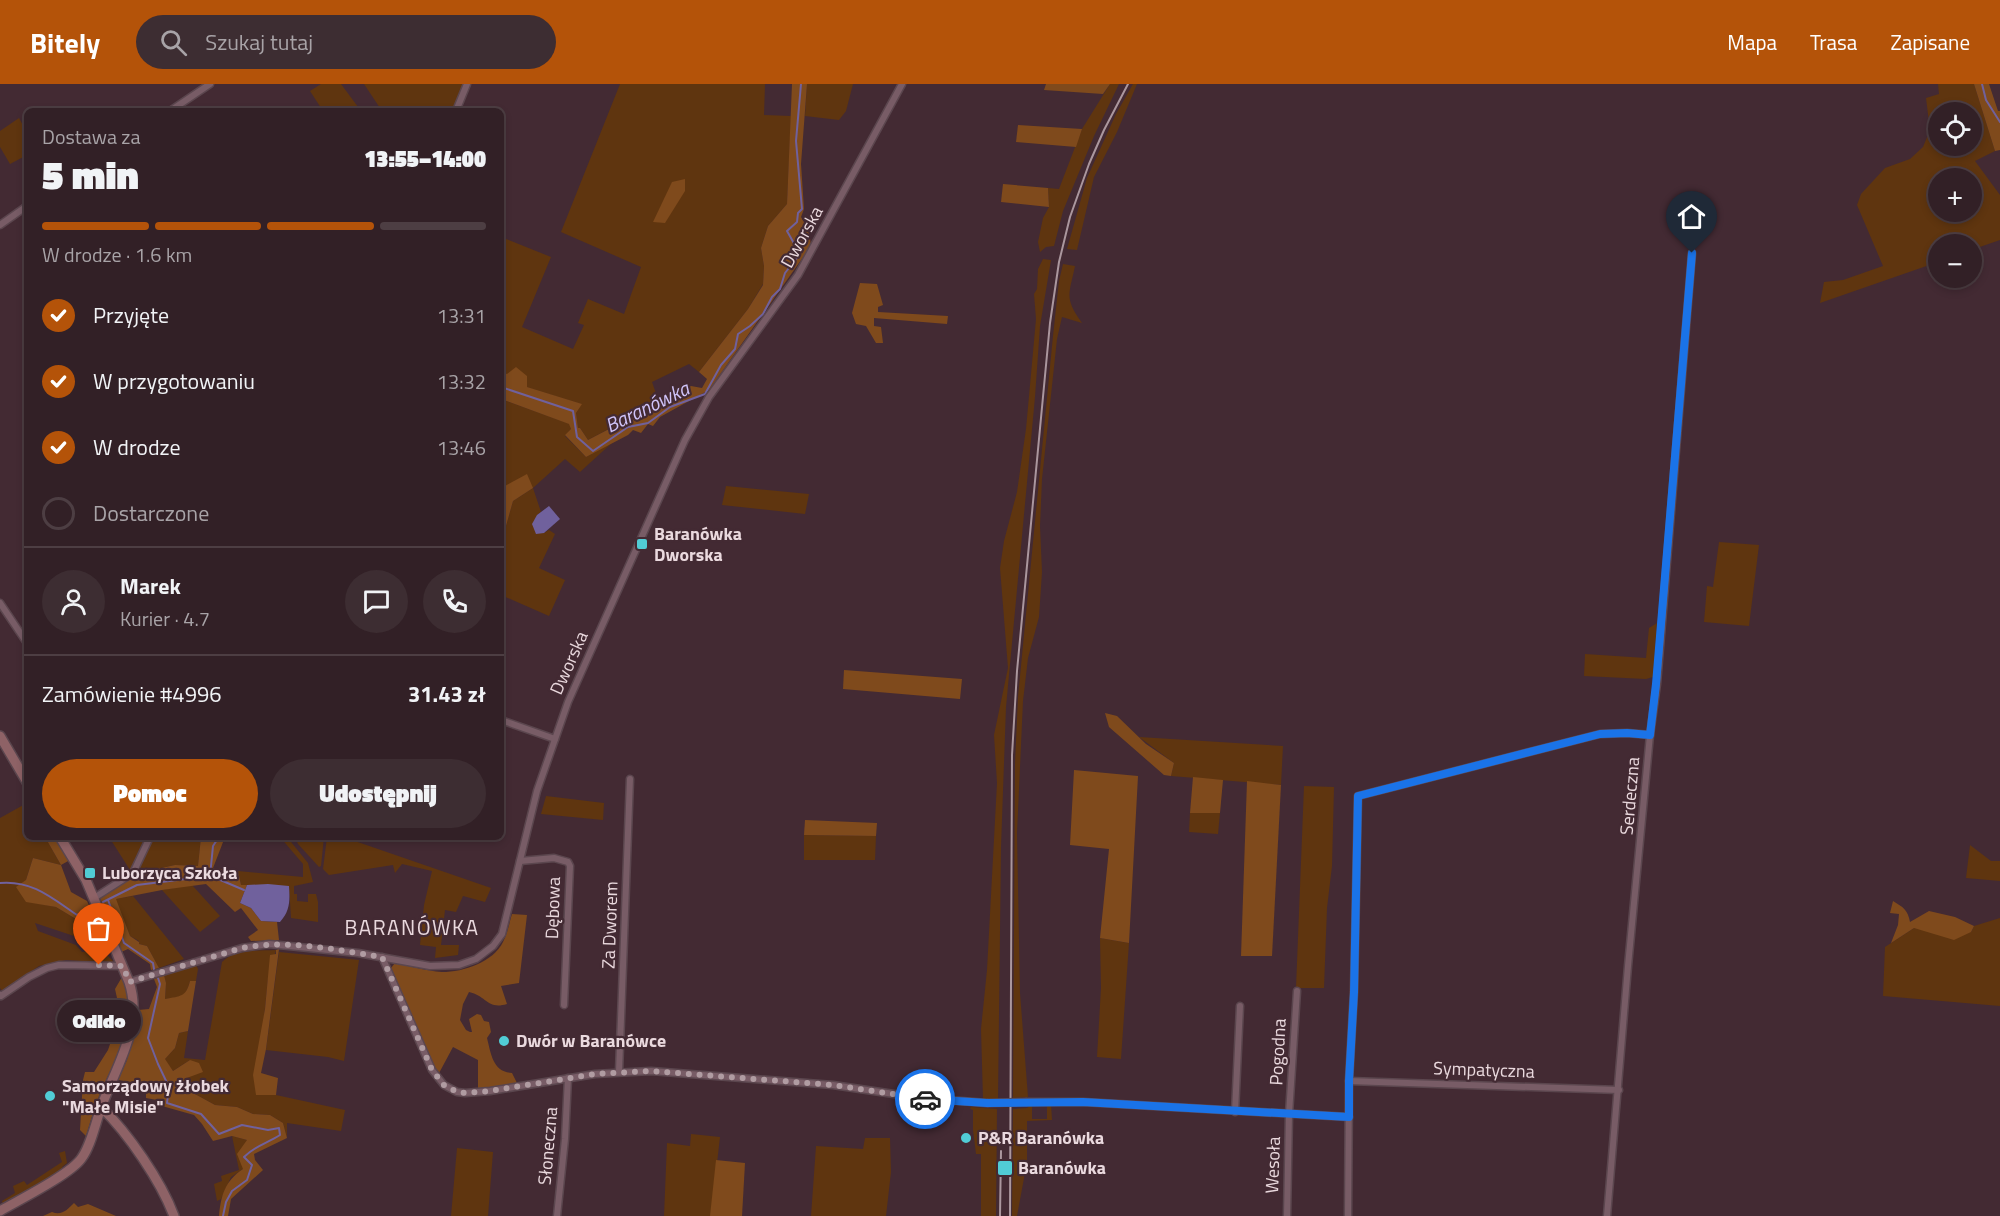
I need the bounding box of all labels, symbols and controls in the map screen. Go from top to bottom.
search box [136,15,556,69]
text: Bitely [30,21,100,64]
text: Szukaj tutaj [205,25,313,59]
icon: search [157,26,190,59]
text: Mapa [1727,26,1777,58]
text: Trasa [1810,26,1857,58]
text: Zapisane [1890,26,1970,58]
map controls [1928,102,1982,288]
button: locate [1928,102,1982,156]
text: Dostawa za [42,121,140,152]
text: 13:55–14:00 [364,142,486,176]
text: 5 min [42,145,139,204]
button: + [1928,168,1982,222]
pin [1666,191,1717,253]
icon: home [1675,200,1708,233]
street label: Dworska [774,201,830,273]
button: − [1928,234,1982,288]
text: W drodze · 1.6 km [42,239,192,270]
text: Przyjęte [93,298,169,332]
icon: check [42,299,75,332]
text: 13:31 [437,300,486,331]
text: W przygotowaniu [93,364,255,398]
icon: check [42,365,75,398]
text: 13:32 [437,366,486,397]
water label: Baranówka [599,372,695,440]
text: W drodze [93,430,181,464]
icon: check [42,431,75,464]
text: 13:46 [437,432,486,463]
text: Dostarczone [93,496,209,530]
place label: Baranówka Dworska [654,520,742,568]
marker: Baranówka Dworska [635,537,649,551]
text: Marek [120,569,181,603]
button: person [42,570,105,633]
button: chat [345,570,408,633]
button: phone [423,570,486,633]
text: Kurier · 4.7 [120,603,210,634]
street label: Dworska [543,627,594,699]
text: Zamówienie #4996 [42,677,222,711]
text: 31.43 zł [408,677,486,711]
street label: Serdeczna [1613,756,1646,836]
button: Pomoc [42,759,258,828]
button: Udostępnij [270,759,486,828]
place label: Luborzyca Szkoła [102,859,237,886]
marker: Luborzyca Szkoła [83,866,97,880]
street label: Dębowa [538,876,567,940]
street label: Za Dworem [594,881,625,969]
pin [73,903,124,965]
district label: BARANÓWKA [344,911,480,943]
icon: bag [82,912,115,945]
callout: Odido [57,1001,141,1043]
text: Odido [72,1005,126,1036]
street label: Pogodna [1262,1018,1293,1086]
place label: Dwór w Baranówce [516,1027,666,1054]
marker: Dwór w Baranówce [497,1034,511,1048]
street label: Sympatyczna [1433,1054,1535,1085]
courier [895,1069,955,1129]
place label: Samorządowy żłobek "Małe Misie" [62,1072,230,1120]
icon: car [909,1083,942,1116]
marker: Samorządowy żłobek "Małe Misie" [43,1089,57,1103]
street label: Słoneczna [531,1106,564,1186]
place label: P&R Baranówka [978,1124,1104,1151]
marker: P&R Baranówka [959,1131,973,1145]
street label: Wesoła [1258,1136,1287,1194]
place label: Baranówka [1018,1154,1106,1181]
marker: Baranówka [996,1159,1014,1177]

